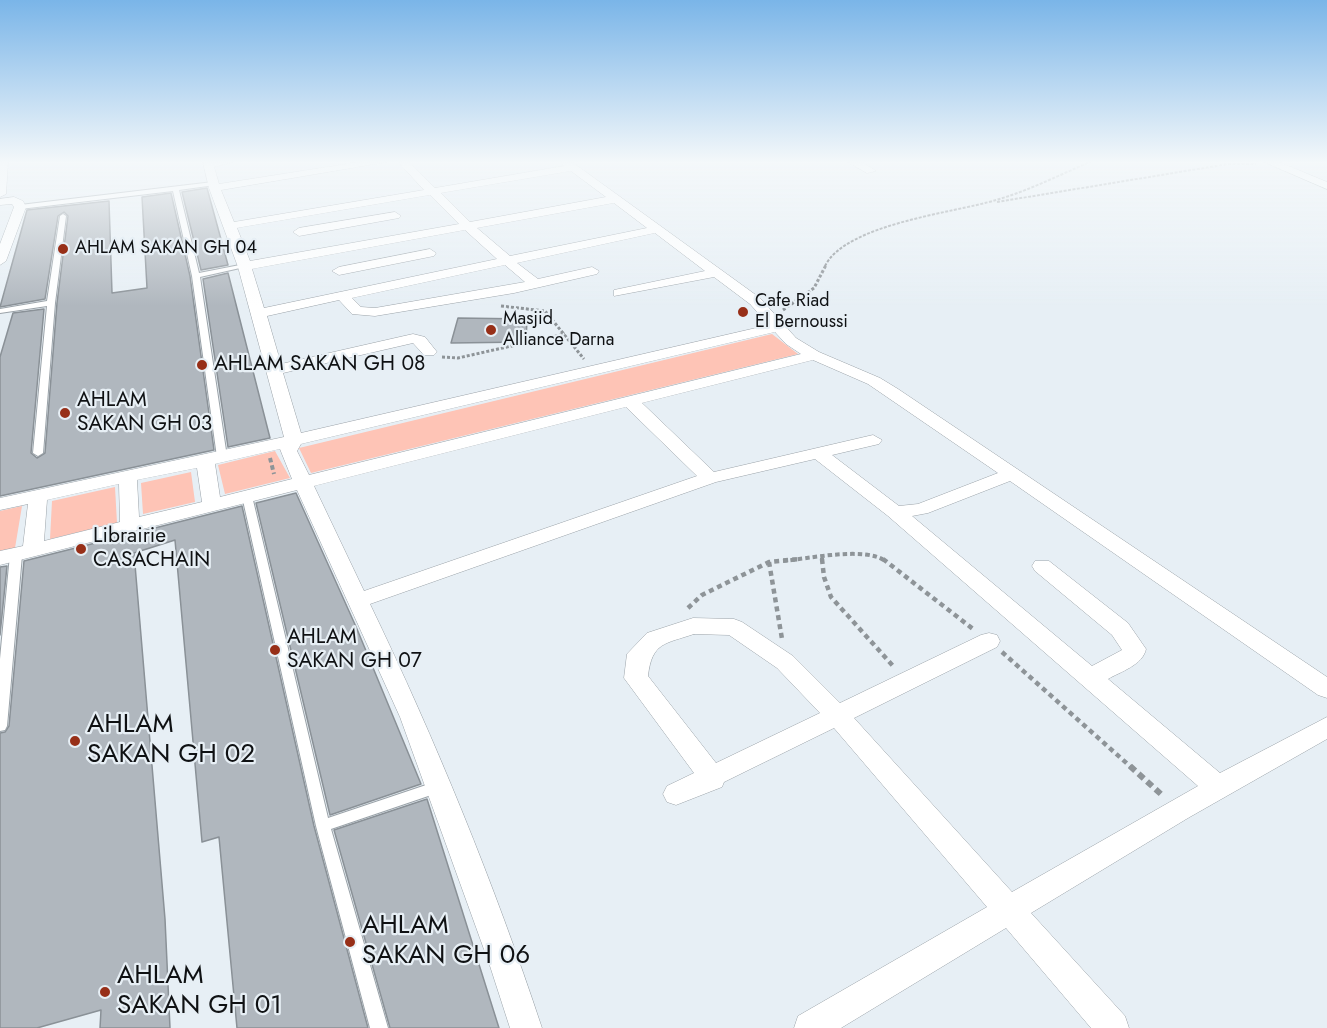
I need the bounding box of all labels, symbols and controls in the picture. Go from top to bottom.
place label: AHLAM SAKAN GH 04 [75,238,257,260]
marker: AHLAM SAKAN GH 04 [56,242,70,256]
place label: Cafe Riad El Bernoussi [755,291,848,334]
marker: Cafe Riad El Bernoussi [736,305,750,319]
place label: Masjid Alliance Darna [503,309,614,352]
marker: Masjid Alliance Darna [484,323,498,337]
place label: AHLAM SAKAN GH 08 [214,352,425,378]
marker: AHLAM SAKAN GH 08 [195,358,209,372]
place label: AHLAM SAKAN GH 03 [77,388,212,438]
marker: AHLAM SAKAN GH 03 [58,406,72,420]
place label: Librairie CASACHAIN [93,524,210,574]
marker: Librairie CASACHAIN [74,542,88,556]
place label: AHLAM SAKAN GH 07 [287,625,422,675]
marker: AHLAM SAKAN GH 07 [268,643,282,657]
place label: AHLAM SAKAN GH 02 [87,710,255,772]
marker: AHLAM SAKAN GH 02 [68,734,82,748]
place label: AHLAM SAKAN GH 06 [362,911,530,972]
marker: AHLAM SAKAN GH 06 [343,935,357,949]
place label: AHLAM SAKAN GH 01 [117,961,282,1023]
marker: AHLAM SAKAN GH 01 [98,985,112,999]

